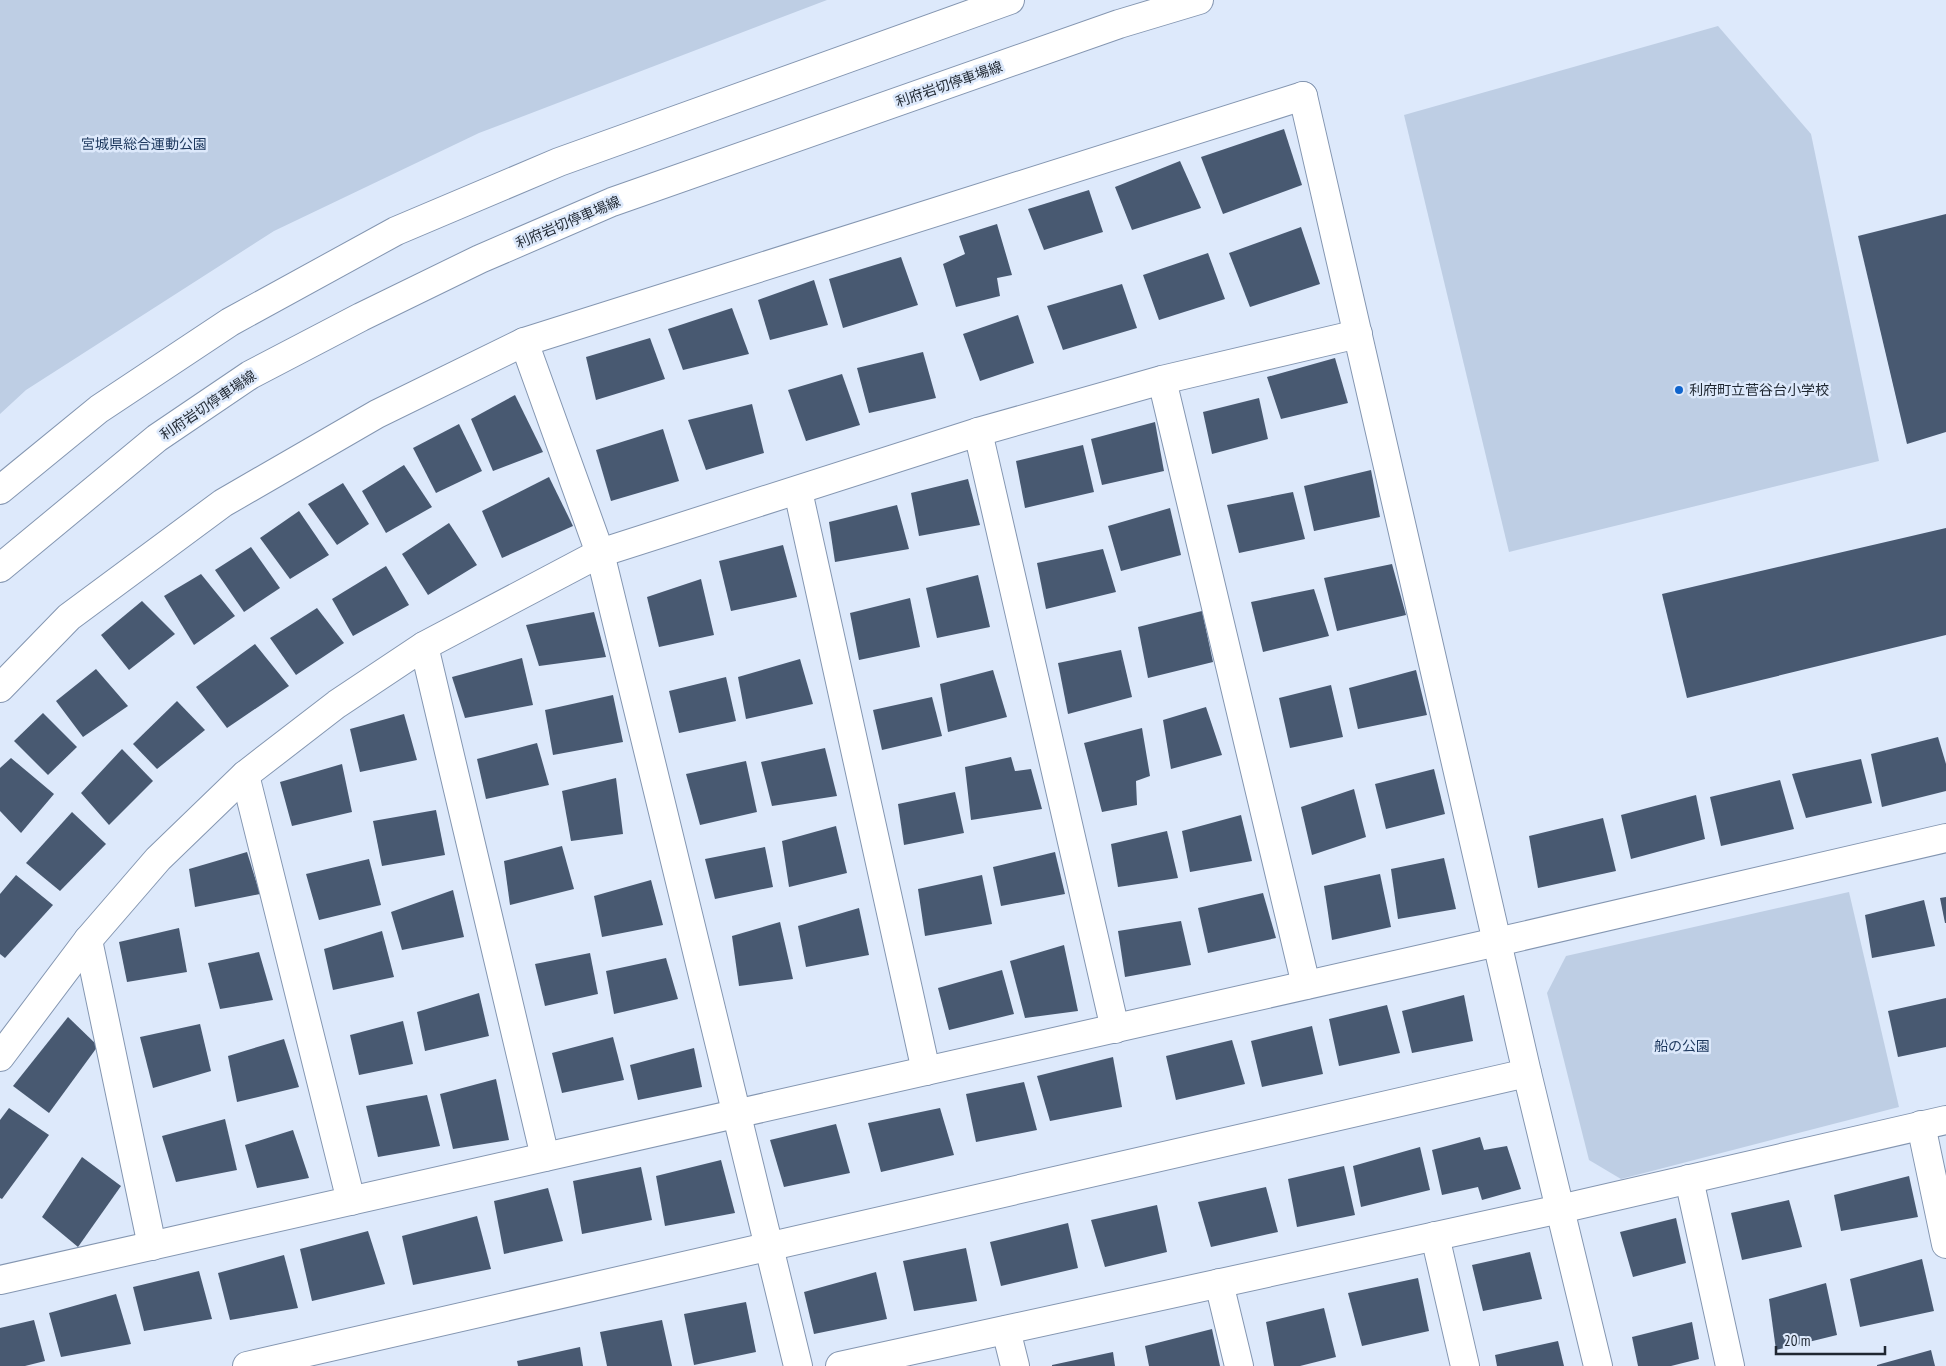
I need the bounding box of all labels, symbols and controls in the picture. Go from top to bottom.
street label: 利府岩切停車場線 [893,57,1005,111]
park label: 宮城県総合運動公園 [81,135,207,153]
street label: 利府岩切停車場線 [513,192,623,252]
street label: 利府岩切停車場線 [157,366,259,444]
place label: 利府町立菅谷台小学校 [1689,381,1829,399]
marker: 利府町立菅谷台小学校 [1673,384,1685,396]
park label: 船の公園 [1654,1037,1710,1055]
scale bar [1776,1324,1885,1356]
text: 20 m [1784,1331,1810,1350]

